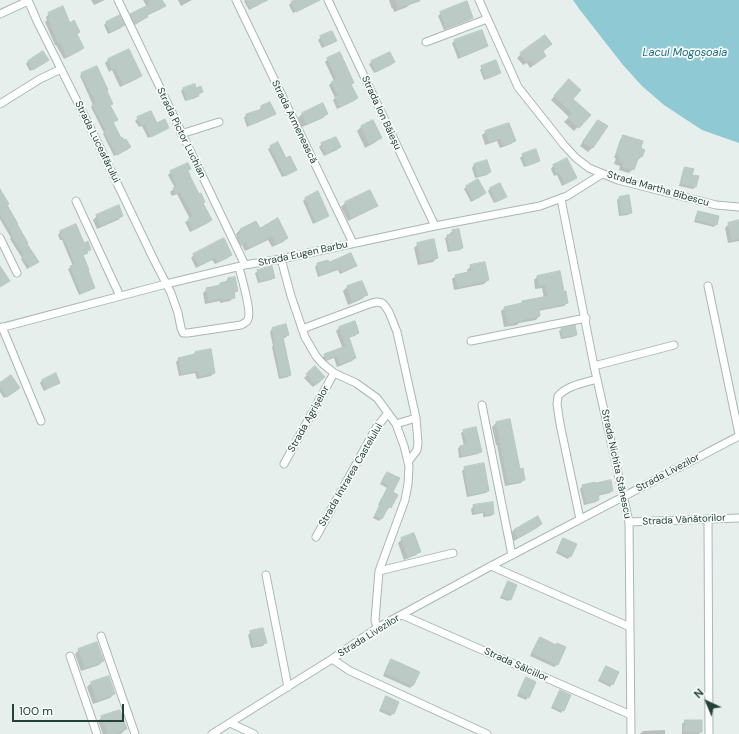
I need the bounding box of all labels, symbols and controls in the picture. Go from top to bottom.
water label: Lacul Mogoșoaia [643,46,727,60]
street label: Strada Ion Băieșu [359,74,403,152]
street label: Strada Armenească [269,78,319,166]
street label: Strada Pictor Luchian [154,86,208,180]
street label: Strada Luceafărului [72,99,122,185]
street label: Strada Martha Bibescu [606,169,710,209]
street label: Strada Eugen Barbu [257,239,349,269]
street label: Strada Agrișelor [286,384,332,454]
street label: Strada Nichita Stănescu [599,408,633,520]
street label: Strada Intrarea Castelului [317,421,385,529]
street label: Strada Livezilor [634,451,702,495]
street label: Strada Vânătorilor [642,512,726,528]
street label: Strada Livezilor [336,612,402,660]
street label: Strada Sălciilor [482,645,550,685]
north arrow [687,682,727,722]
text: N [691,686,706,701]
scale bar [14,696,126,722]
text: 100 m [19,703,53,719]

